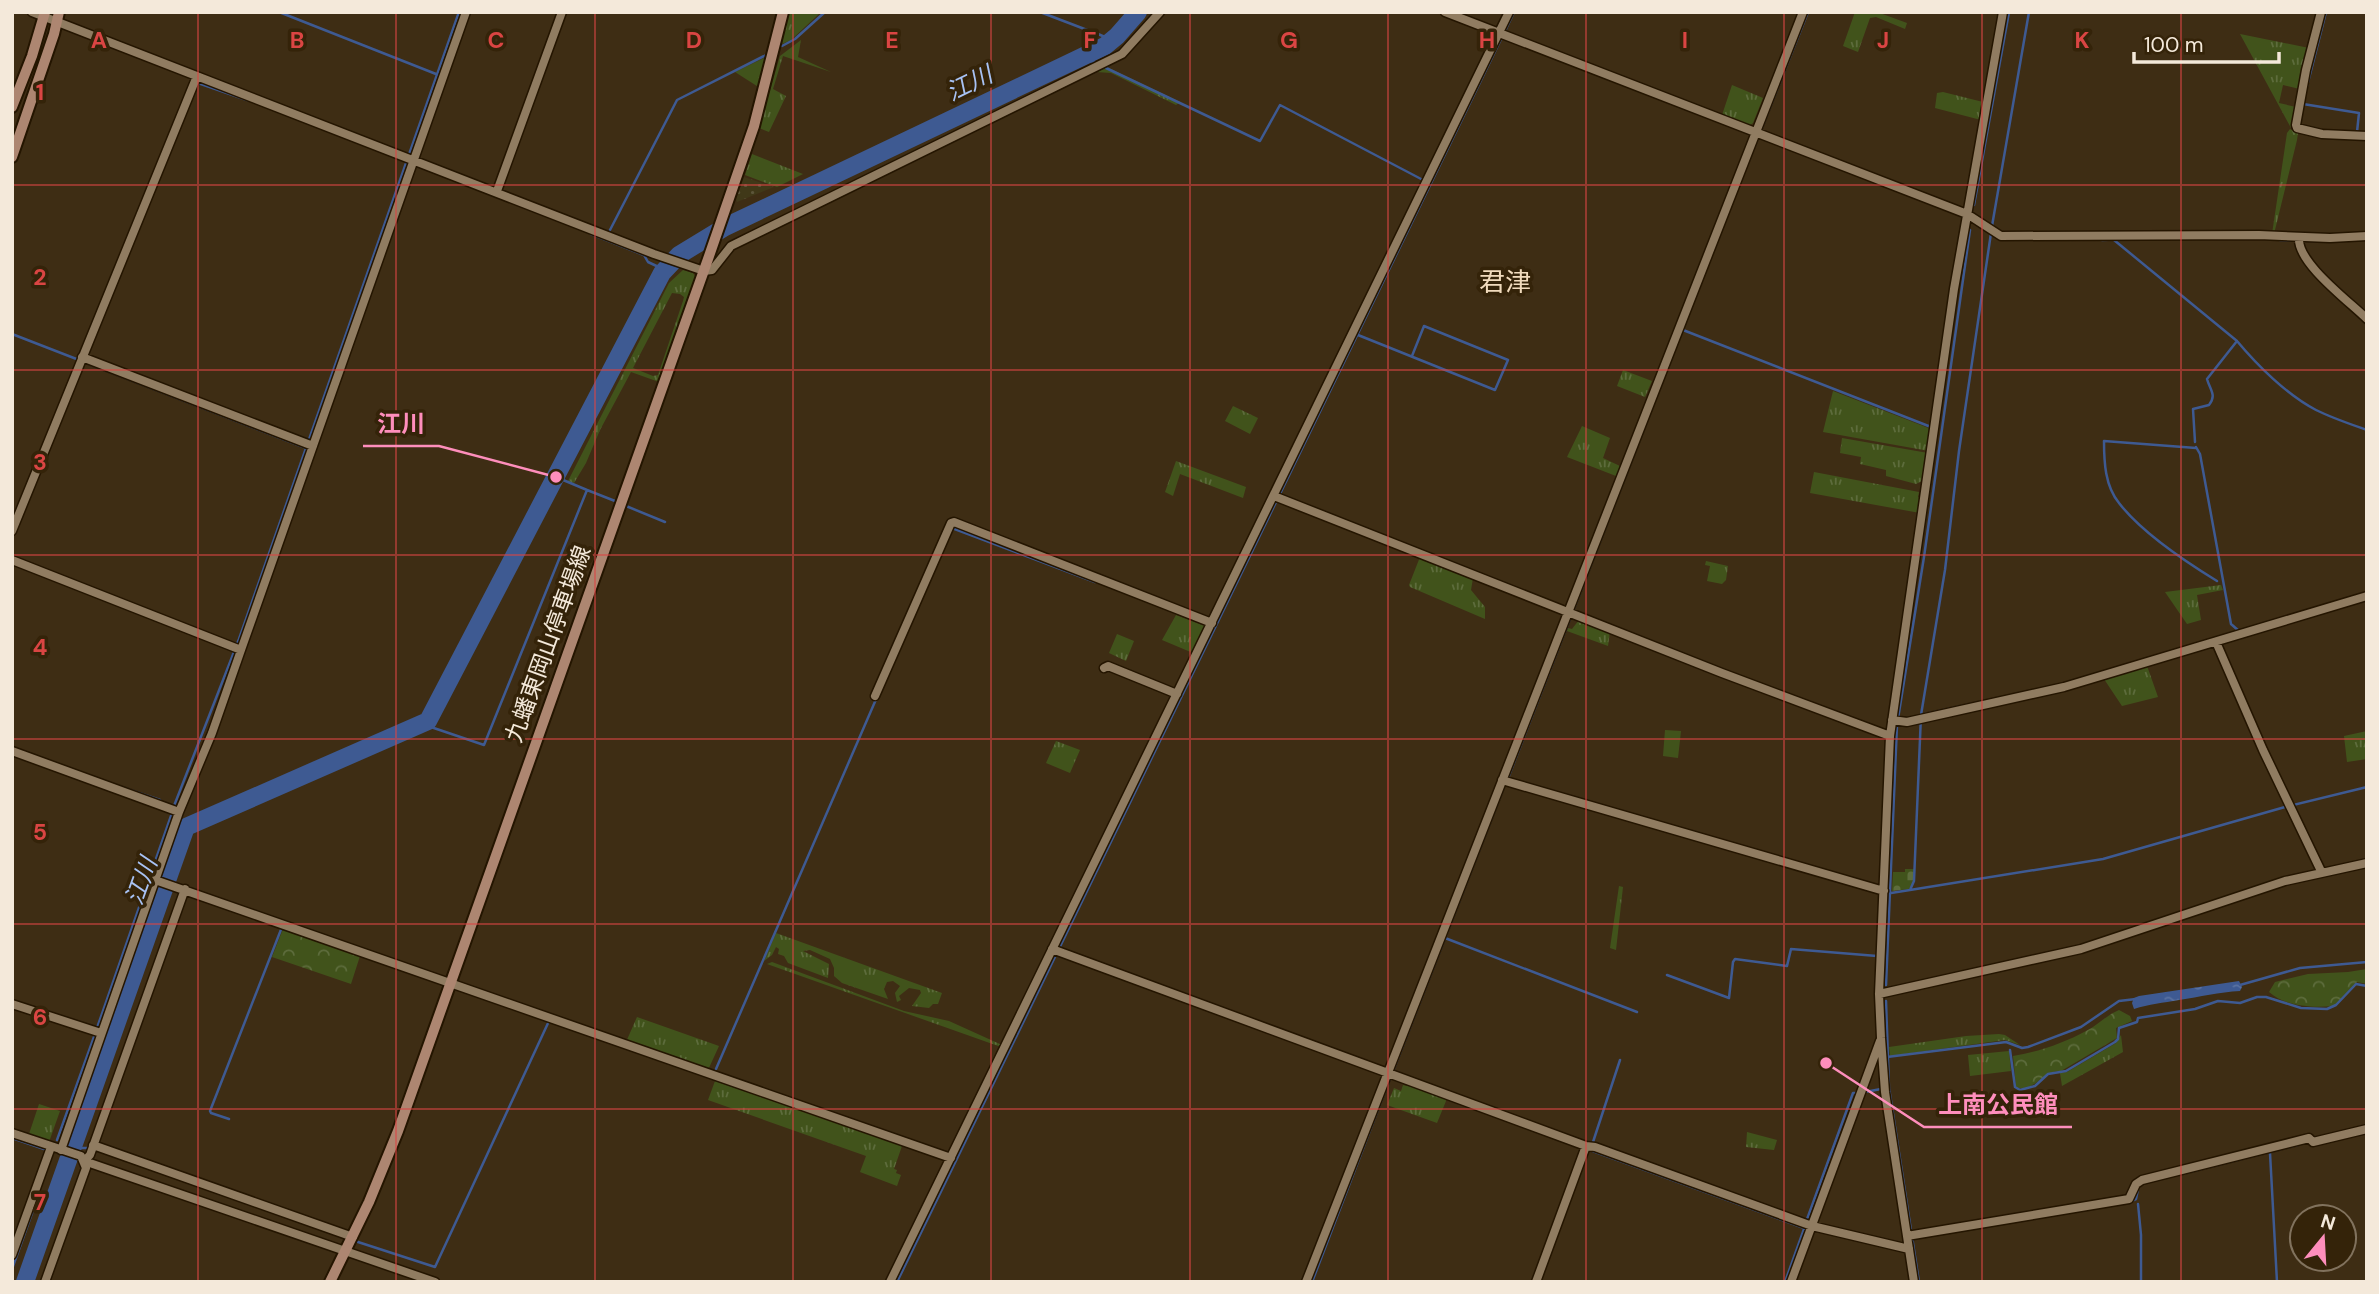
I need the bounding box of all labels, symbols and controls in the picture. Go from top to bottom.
scale bar [2134,21,2279,65]
text: A [91,25,107,55]
text: B [290,25,304,55]
text: C [488,25,504,55]
text: D [686,25,702,55]
text: E [885,25,899,55]
text: F [1084,25,1097,55]
text: G [1280,25,1298,55]
text: H [1479,25,1495,55]
text: I [1682,25,1688,55]
text: J [1877,25,1889,55]
text: K [2074,25,2090,55]
text: 100 m [2144,31,2204,59]
water label: 江川 [941,57,1000,107]
text: 1 [36,77,44,107]
text: 2 [33,262,47,292]
district label: 君津 [1479,265,1531,299]
callout: 江川 [363,401,439,446]
text: 江川 [377,408,425,439]
text: 3 [33,447,47,477]
street label: 九蟠東岡山停車場線 [499,542,597,746]
text: 4 [33,632,48,662]
text: 5 [33,817,47,847]
water label: 江川 [118,850,165,909]
text: 6 [33,1002,47,1032]
callout: 上南公民館 [1924,1082,2072,1127]
text: 上南公民館 [1938,1089,2058,1120]
text: 7 [34,1187,46,1217]
north arrow [2288,1203,2358,1273]
text: N [2318,1208,2339,1236]

